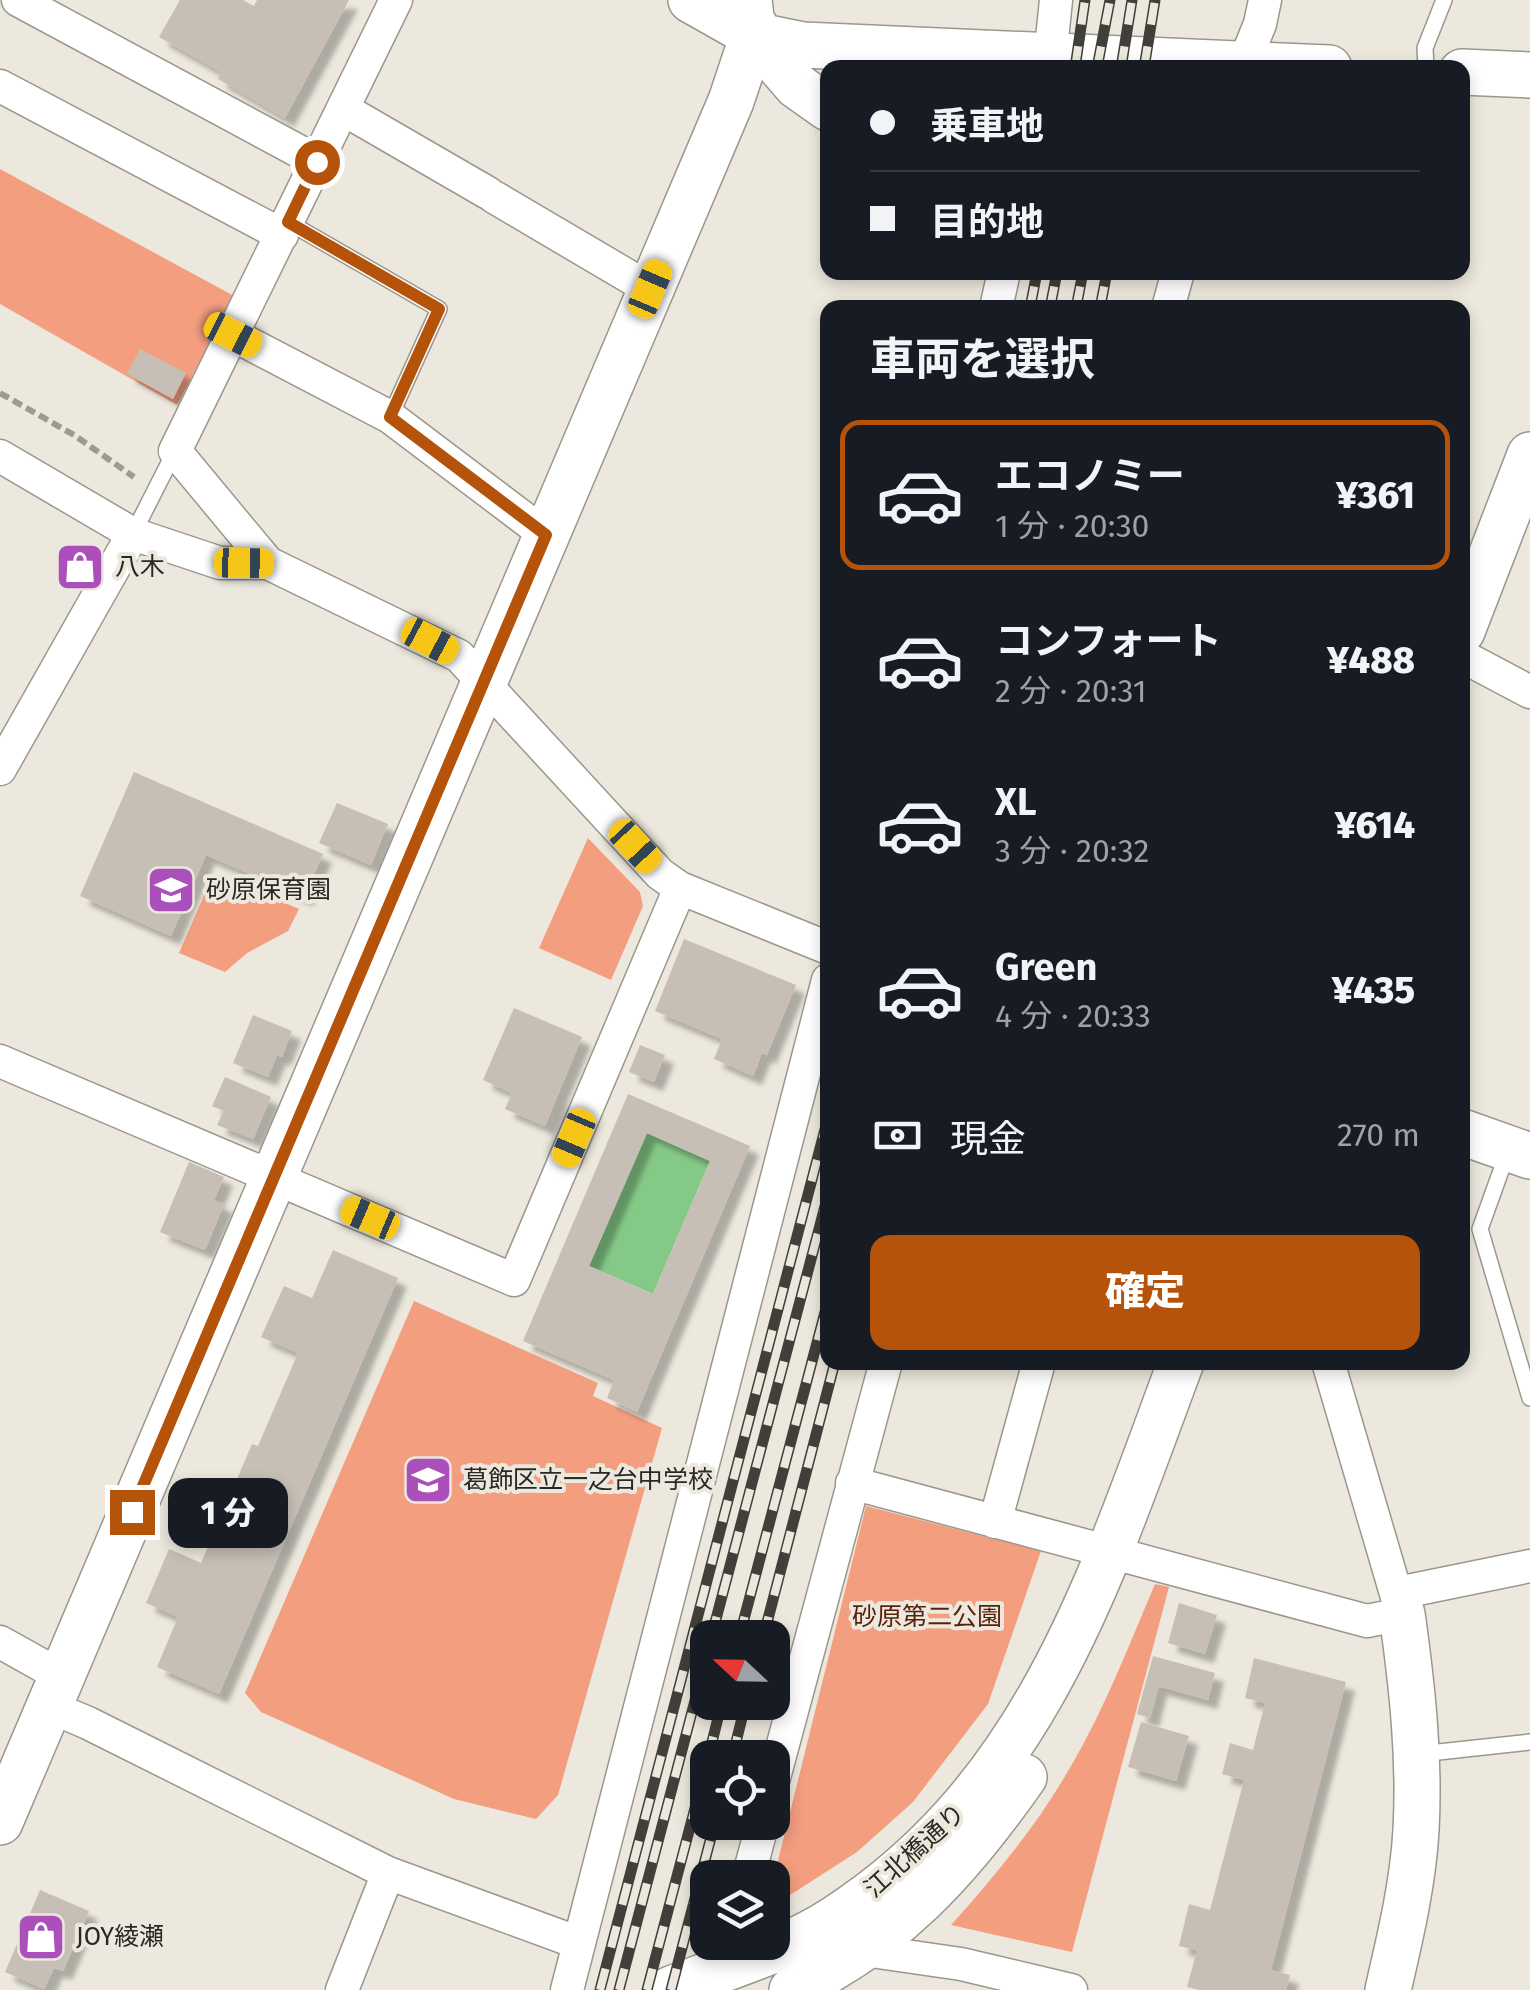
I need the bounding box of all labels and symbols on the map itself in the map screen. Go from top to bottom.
route start [295,140,340,185]
car [624,256,676,322]
car [199,308,267,362]
shop icon: 八木 [54,541,106,593]
car [214,547,274,579]
place label: 八木 [115,552,165,582]
car [396,614,464,668]
car [604,814,666,878]
school or university icon: 砂原保育園 [145,864,197,916]
place label: 砂原保育園 [206,875,331,905]
car [548,1105,600,1171]
car [337,1192,403,1244]
school or university icon: 葛飾区立一之台中学校 [402,1454,454,1506]
place label: 葛飾区立一之台中学校 [463,1465,713,1495]
callout: 1 分 [167,1477,287,1547]
route end [110,1490,155,1535]
park label: 砂原第二公園 [852,1602,1002,1632]
north arrow [690,1620,790,1720]
street label: 江北橋通り [859,1798,971,1904]
shop icon: JOY綾瀬 [15,1911,67,1963]
place label: JOY綾瀬 [76,1922,164,1952]

